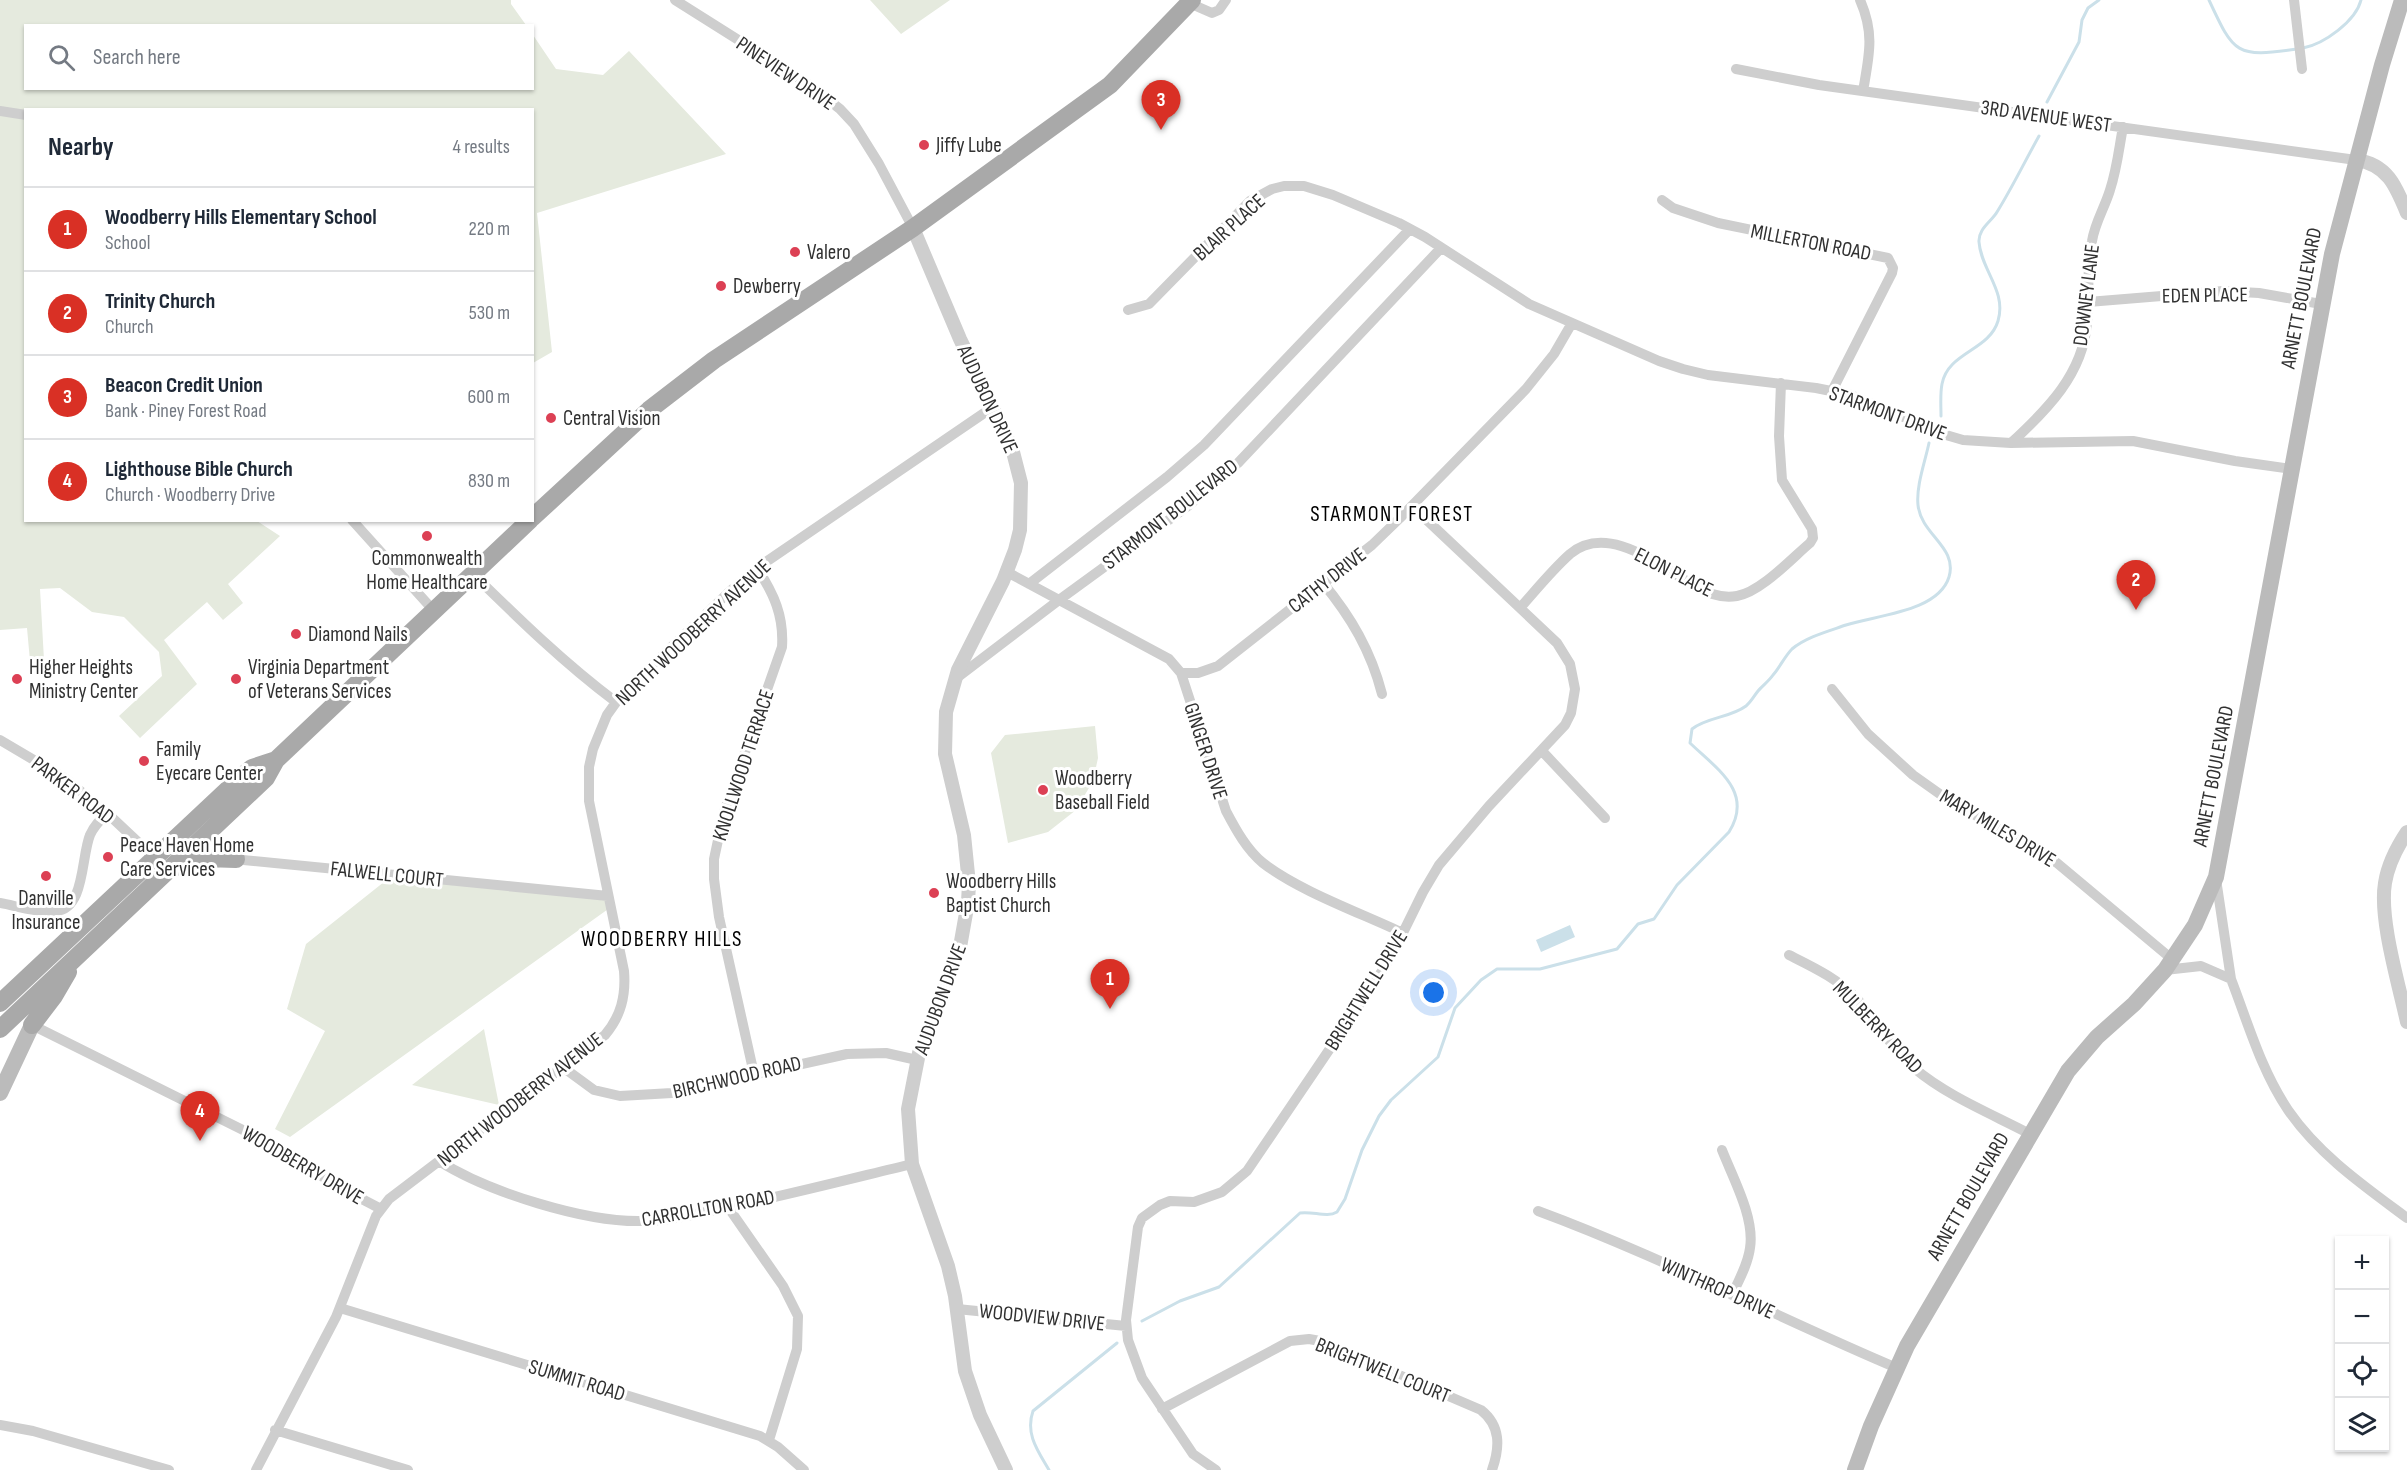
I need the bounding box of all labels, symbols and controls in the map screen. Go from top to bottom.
search box [24,24,534,90]
street label: PINEVIEW DRIVE [731,31,840,116]
icon: search [45,41,78,74]
text: Search here [93,44,180,71]
pin: 3 [1142,80,1180,130]
street label: 3RD AVENUE WEST [1979,95,2113,138]
text: Nearby [48,132,114,163]
place label: Jiffy Lube [935,133,1002,158]
text: 4 results [453,135,510,159]
marker: Jiffy Lube [917,138,931,152]
street label: BLAIR PLACE [1188,189,1270,266]
text: Woodberry Hills Elementary School [105,204,377,231]
text: 1 [64,217,71,241]
text: 220 m [469,217,510,241]
street label: MILLERTON ROAD [1749,219,1873,266]
street label: ARNETT BOULEVARD [2275,226,2327,372]
text: School [105,231,150,255]
place label: Valero [807,240,851,265]
street label: DOWNEY LANE [2068,243,2105,347]
marker: Valero [788,245,802,259]
place label: Dewberry [733,274,801,299]
marker: Dewberry [714,279,728,293]
street label: EDEN PLACE [2162,282,2248,309]
text: Trinity Church [105,288,215,315]
text: 2 [63,301,72,325]
text: 530 m [469,301,510,325]
text: Church [105,315,154,339]
street label: AUDUBON DRIVE [951,340,1023,457]
text: Beacon Credit Union [105,372,263,399]
street label: STARMONT DRIVE [1826,381,1950,446]
text: 3 [63,385,72,409]
text: 600 m [467,385,510,409]
text: Bank · Piney Forest Road [105,399,267,423]
place label: Central Vision [563,406,661,431]
marker: Central Vision [544,411,558,425]
street label: STARMONT BOULEVARD [1098,454,1243,575]
text: Lighthouse Bible Church [105,456,293,483]
text: 4 [63,469,72,493]
text: 830 m [468,469,510,493]
text: Church · Woodberry Drive [105,483,275,507]
district label: STARMONT FOREST [1310,501,1474,528]
marker: Commonwealth Home Healthcare [420,529,434,543]
street label: CATHY DRIVE [1283,542,1371,619]
street label: ELON PLACE [1630,542,1717,603]
place label: Commonwealth Home Healthcare [366,546,488,595]
street label: NORTH WOODBERRY AVENUE [611,554,776,711]
pin: 2 [2116,560,2156,610]
place label: Diamond Nails [308,622,408,647]
marker: Diamond Nails [289,627,303,641]
place label: Higher Heights Ministry Center [29,655,138,704]
place label: Virginia Department of Veterans Services [248,655,392,704]
marker: Higher Heights Ministry Center [10,672,24,686]
marker: Virginia Department of Veterans Services [229,672,243,686]
street label: KNOLLWOOD TERRACE [707,687,780,844]
street label: GINGER DRIVE [1178,700,1233,803]
street label: ARNETT BOULEVARD [2187,704,2239,850]
place label: Family Eyecare Center [156,737,263,786]
street label: PARKER ROAD [26,751,119,830]
marker: Family Eyecare Center [137,754,151,768]
place label: Woodberry Baseball Field [1055,766,1150,815]
marker: Woodberry Baseball Field [1036,783,1050,797]
street label: MARY MILES DRIVE [1935,784,2060,873]
place label: Peace Haven Home Care Services [120,833,254,882]
marker: Peace Haven Home Care Services [101,850,115,864]
street label: FALWELL COURT [329,856,445,893]
marker: Danville Insurance [39,869,53,883]
place label: Woodberry Hills Baptist Church [946,869,1056,918]
place label: Danville Insurance [11,886,81,935]
marker: Woodberry Hills Baptist Church [927,886,941,900]
district label: WOODBERRY HILLS [581,926,743,953]
street label: BRIGHTWELL DRIVE [1320,926,1413,1055]
street label: AUDUBON DRIVE [909,940,972,1059]
pin: 1 [1090,960,1130,1009]
street label: MULBERRY ROAD [1827,976,1928,1079]
your location [1419,978,1448,1007]
street label: NORTH WOODBERRY AVENUE [433,1027,608,1172]
street label: BIRCHWOOD ROAD [670,1051,804,1104]
pin: 4 [180,1092,220,1141]
street label: WOODBERRY DRIVE [238,1121,368,1210]
street label: ARNETT BOULEVARD [1921,1128,2015,1265]
street label: CARROLLTON ROAD [640,1184,777,1232]
map controls [2335,1236,2389,1452]
button: + [2335,1236,2389,1290]
street label: WINTHROP DRIVE [1657,1252,1779,1325]
button: − [2335,1290,2389,1344]
street label: WOODVIEW DRIVE [978,1298,1106,1337]
street label: BRIGHTWELL COURT [1312,1332,1454,1409]
button: locate [2335,1344,2389,1398]
street label: SUMMIT ROAD [526,1354,628,1407]
button: layers [2335,1398,2389,1452]

